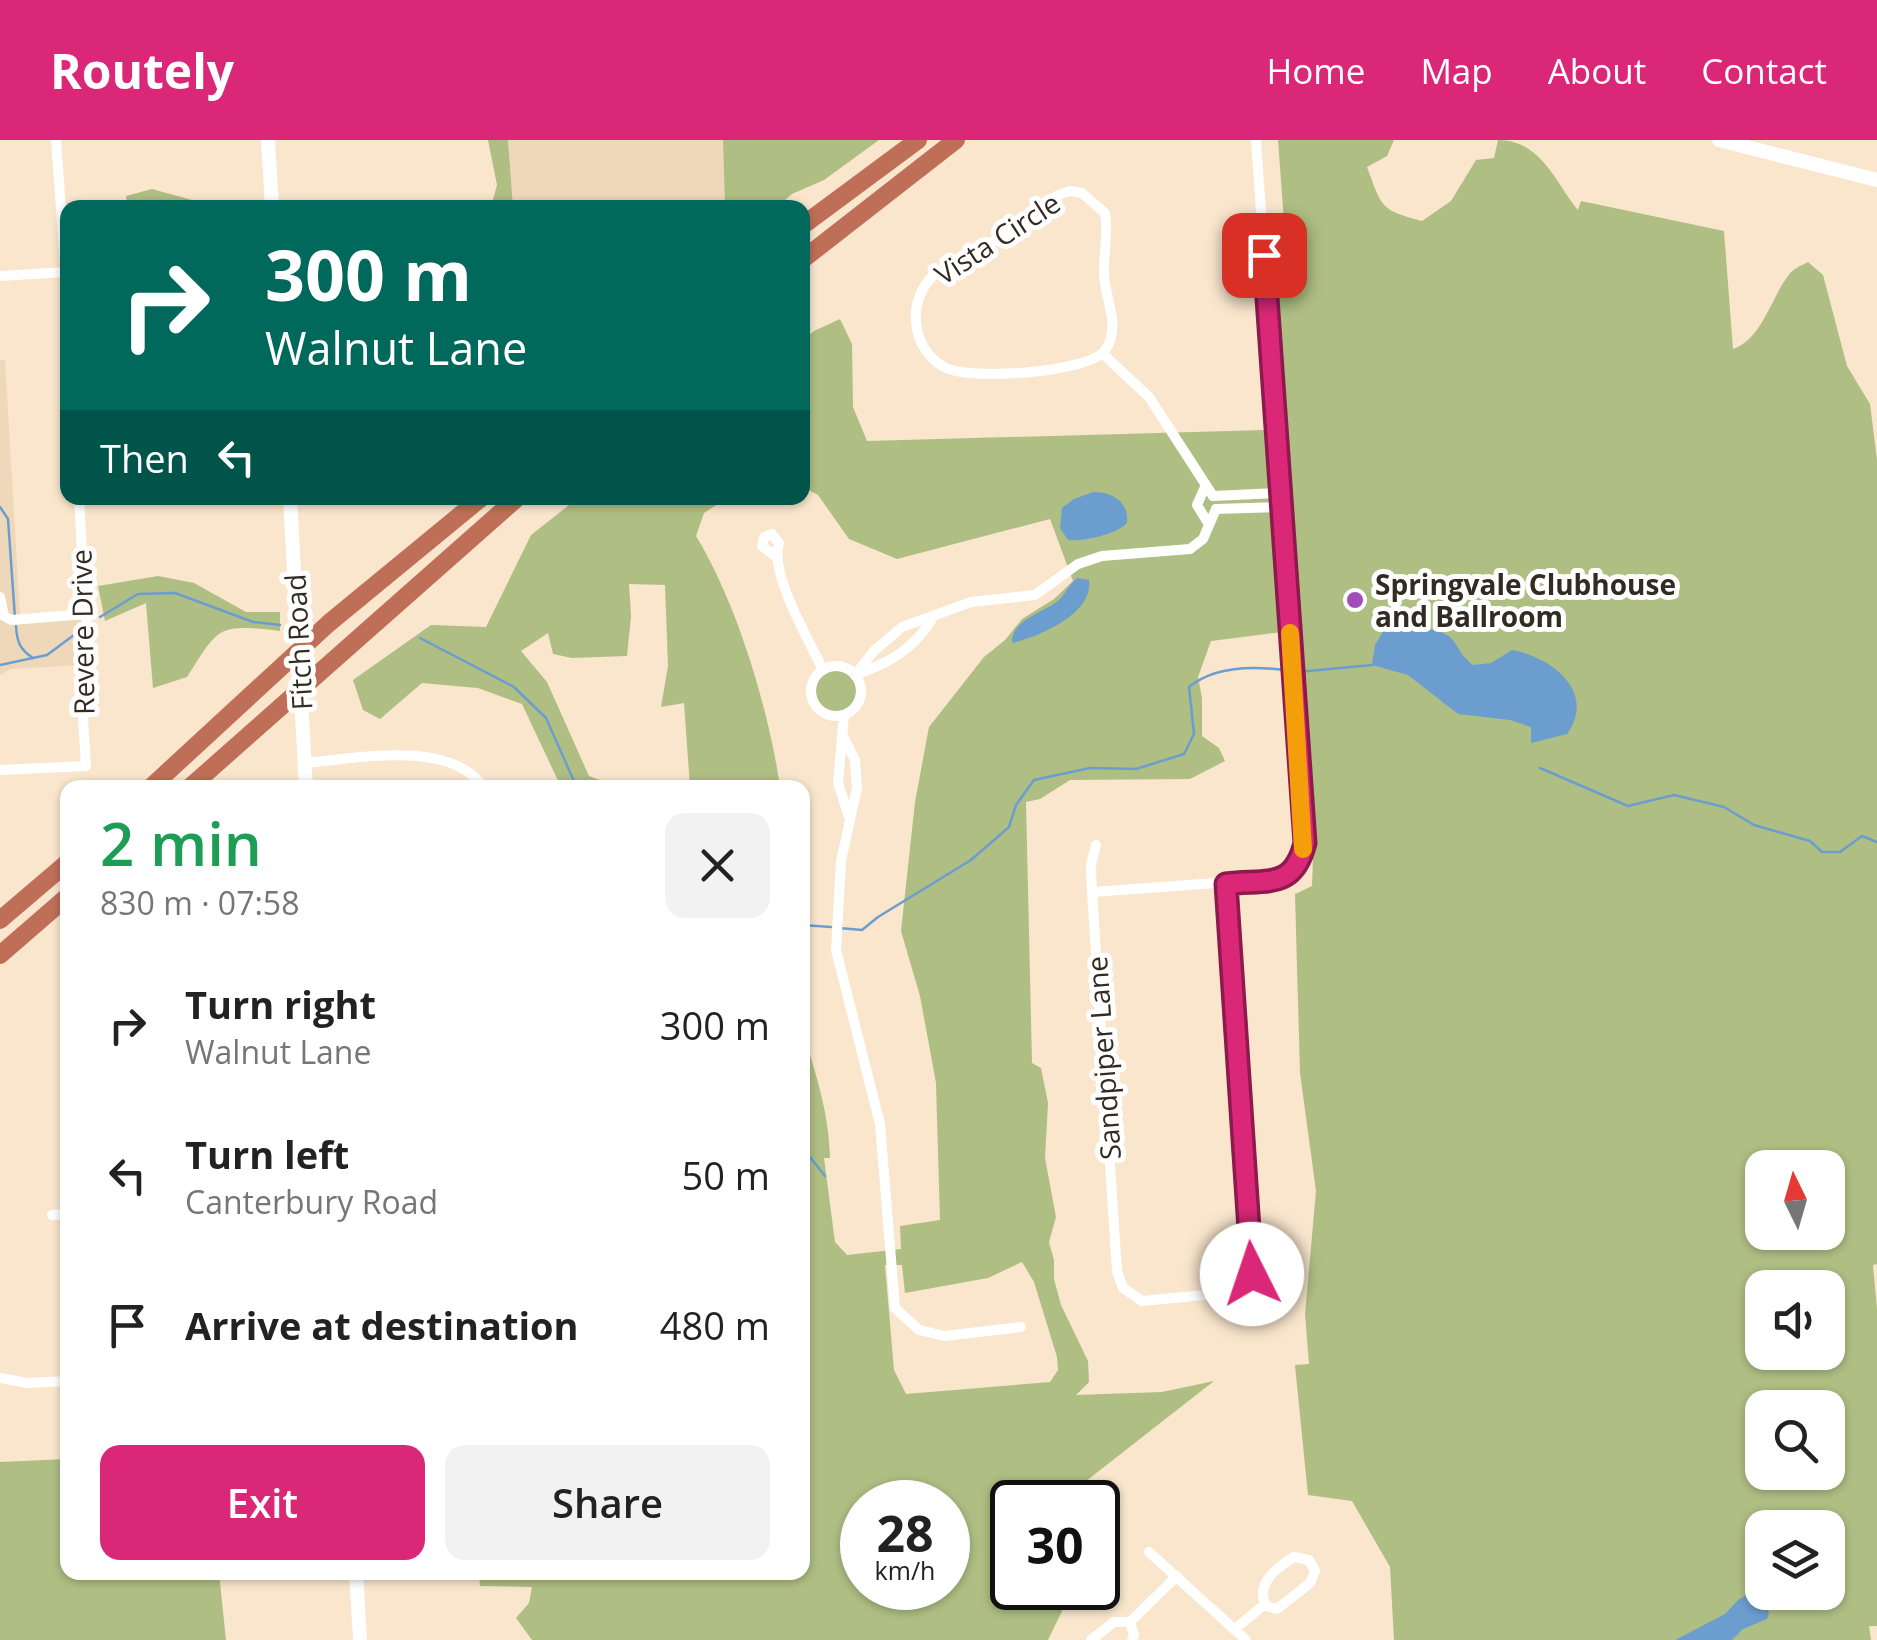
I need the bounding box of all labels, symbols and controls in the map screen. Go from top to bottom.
text: Routely [50,38,234,103]
text: Home [1266,47,1365,94]
text: Map [1420,47,1493,94]
text: About [1548,47,1646,94]
text: Contact [1701,47,1827,94]
street label: Vista Circle [927,183,1067,293]
pin [1222,213,1307,298]
text: 300 m [265,226,472,322]
icon: arrive [1237,228,1292,283]
icon: right [100,240,230,370]
text: Walnut Lane [265,317,527,378]
icon: left [209,430,264,485]
text: Then [100,432,189,484]
street label: Revere Drive [62,549,102,715]
place label: Springvale Clubhouse and Ballroom [1375,565,1676,635]
street label: Fitch Road [275,573,321,711]
marker: Springvale Clubhouse and Ballroom [1344,589,1366,611]
text: 2 min [100,802,262,884]
button: close [665,813,770,918]
text: 830 m · 07:58 [100,881,299,924]
street label: Sandpiper Lane [1077,955,1129,1161]
text: Turn right [185,978,376,1030]
icon: right [100,998,155,1053]
text: 300 m [660,999,770,1051]
text: Walnut Lane [185,1030,371,1073]
text: Turn left [185,1128,349,1180]
icon: left [100,1148,155,1203]
text: 50 m [681,1149,770,1201]
north arrow [1745,1150,1845,1250]
map controls [1745,1150,1845,1610]
text: Canterbury Road [185,1180,438,1223]
position arrow [1200,1222,1304,1326]
button: sound [1745,1270,1845,1370]
icon: arrive [100,1298,155,1353]
text: Arrive at destination [185,1299,579,1351]
text: 480 m [660,1299,770,1351]
button: search [1745,1390,1845,1490]
button: Exit [100,1445,425,1560]
button: Share [445,1445,770,1560]
speed limit sign: 30 [990,1480,1120,1610]
text: 28 [876,1499,934,1567]
button: layers [1745,1510,1845,1610]
text: km/h [875,1553,935,1587]

